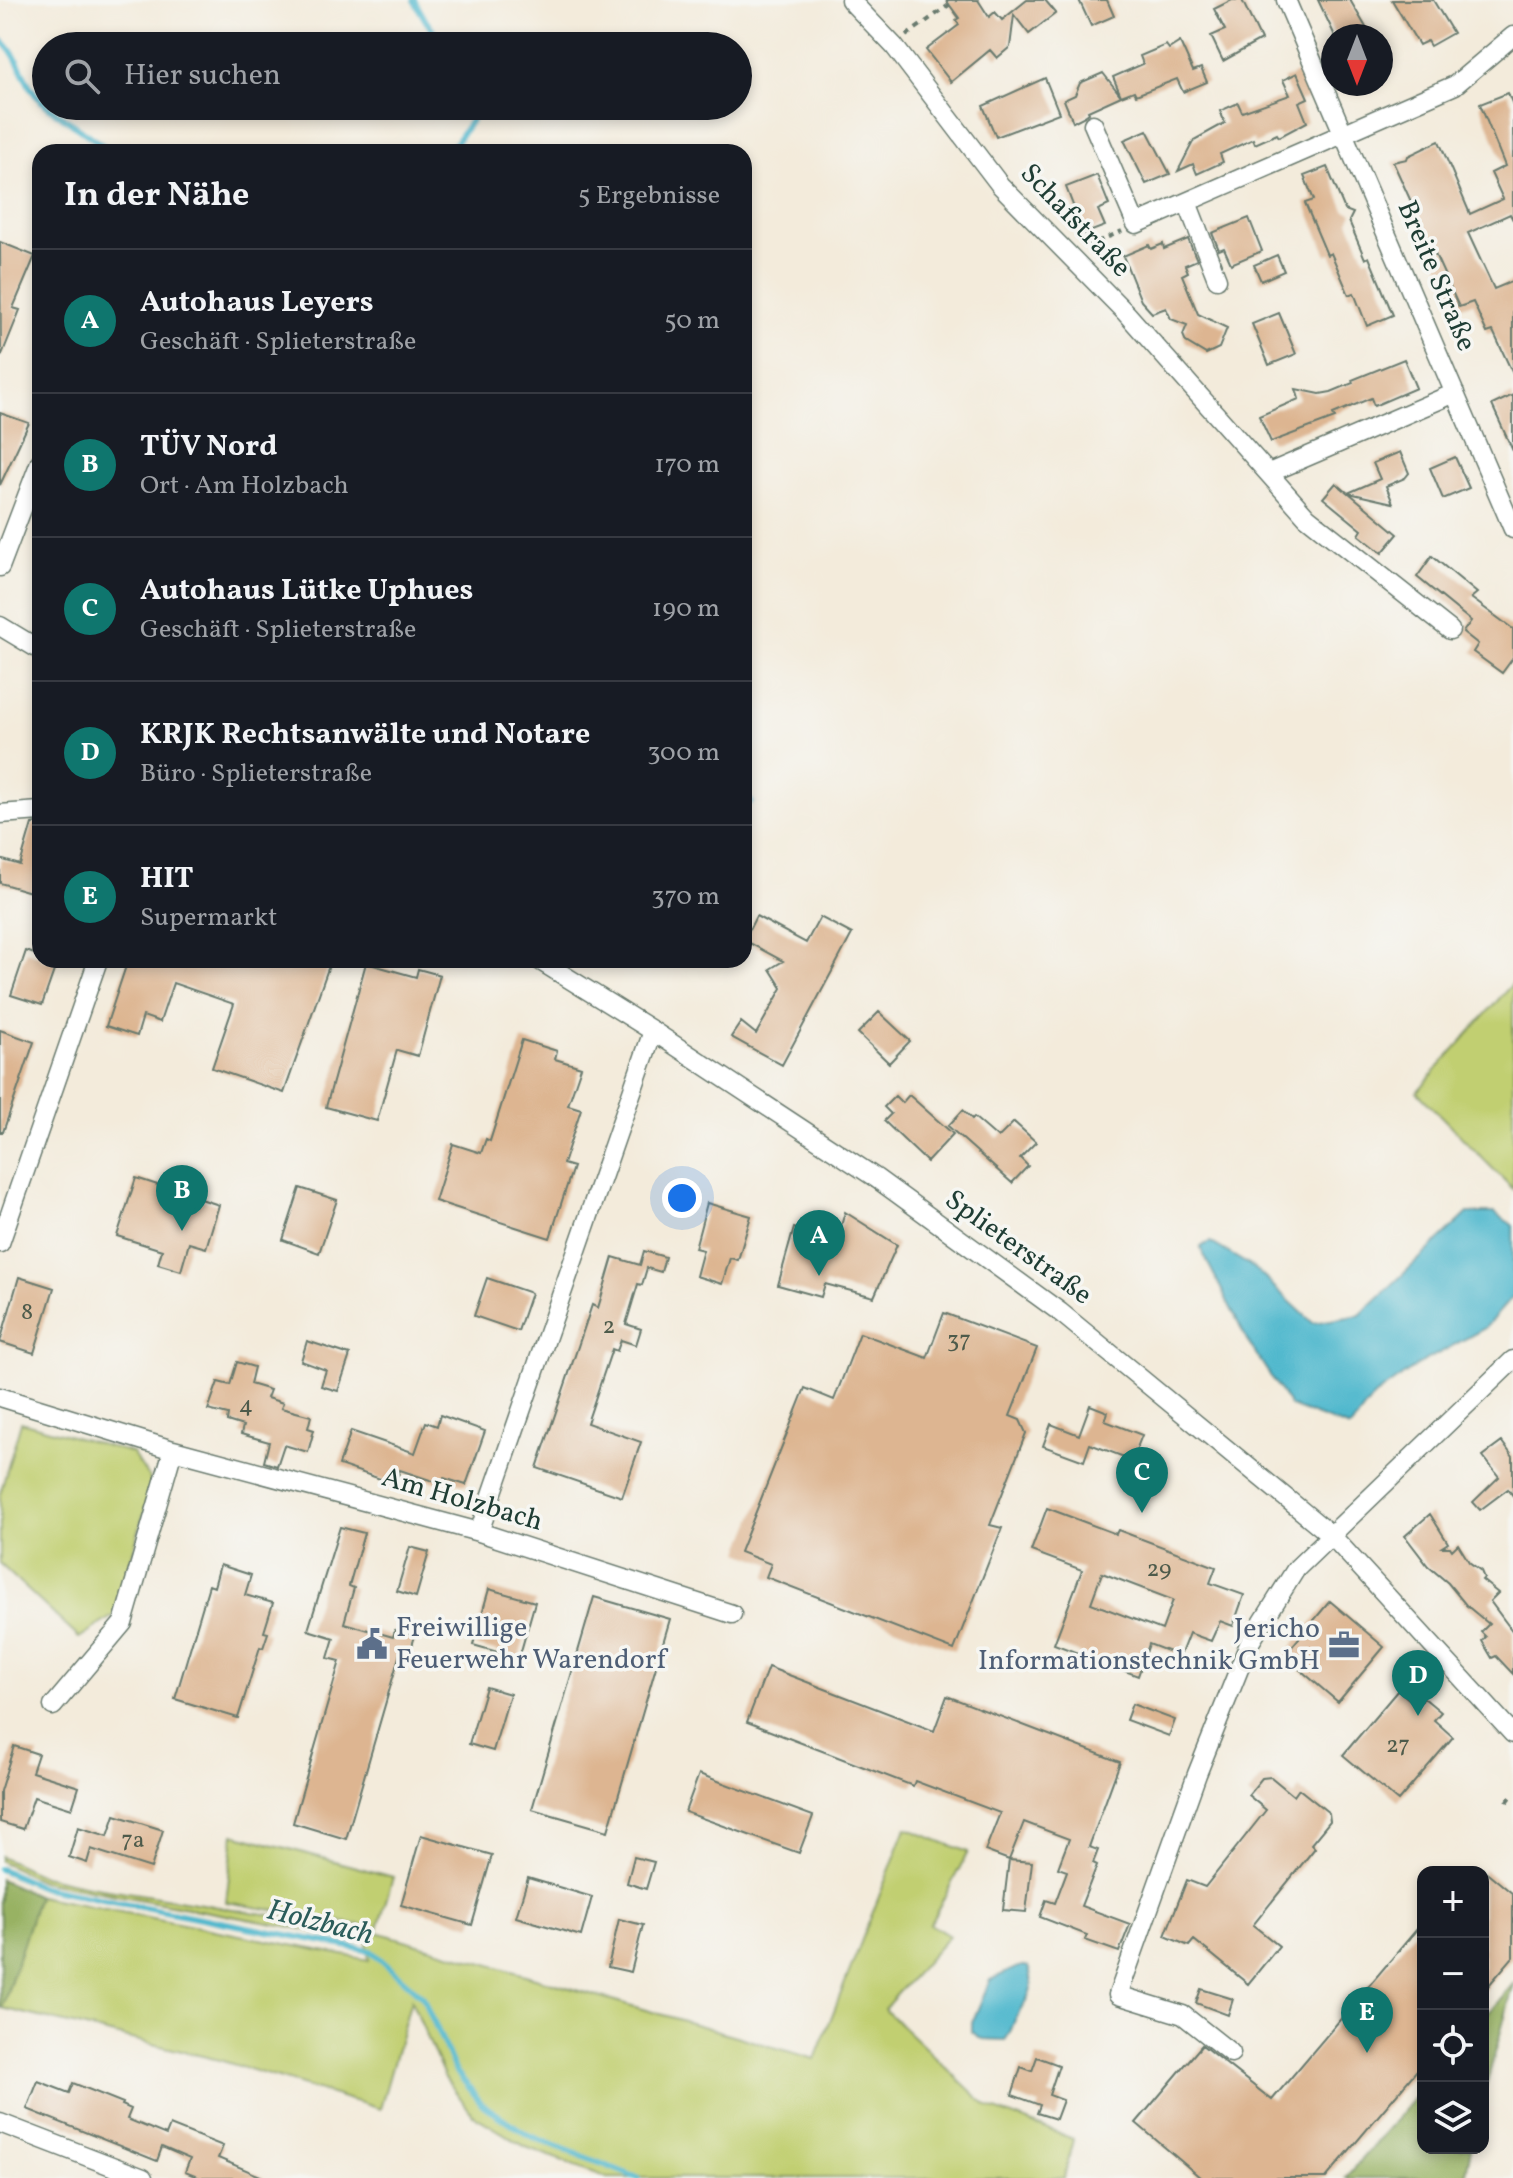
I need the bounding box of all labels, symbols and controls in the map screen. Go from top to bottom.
north arrow [1321,24,1393,96]
search box [32,32,752,120]
icon: search [60,54,104,98]
text: Hier suchen [124,55,281,97]
street label: Schafstraße [1011,155,1139,287]
text: In der Nähe [64,173,249,220]
text: 5 Ergebnisse [578,178,720,214]
street label: Breite Straße [1387,195,1485,357]
text: Autohaus Leyers [140,282,374,324]
text: A [81,303,99,339]
text: 50 m [664,303,720,339]
text: Geschäft · Splieterstraße [140,324,416,360]
text: TÜV Nord [140,426,278,468]
text: B [81,447,99,483]
text: 170 m [655,447,720,483]
text: Ort · Am Holzbach [140,468,349,504]
text: Autohaus Lütke Uphues [140,570,473,612]
text: C [82,591,98,627]
text: 190 m [652,591,720,627]
text: Geschäft · Splieterstraße [140,612,416,648]
text: KRJK Rechtsanwälte und Notare [140,714,590,756]
text: D [80,735,100,771]
text: 300 m [647,735,720,771]
text: Büro · Splieterstraße [140,756,372,792]
text: HIT [140,858,194,900]
text: E [82,879,98,915]
text: 370 m [651,879,720,915]
text: Supermarkt [140,900,277,936]
pin: B [156,1165,208,1231]
your location [662,1178,702,1218]
street label: Splieterstraße [936,1181,1100,1315]
pin: A [793,1210,845,1276]
house number: 8 [21,1296,33,1330]
house number: 2 [603,1310,615,1344]
house number: 37 [947,1324,971,1358]
house number: 4 [239,1389,253,1423]
pin: C [1116,1447,1168,1513]
street label: Am Holzbach [377,1458,547,1542]
house number: 29 [1146,1553,1172,1587]
place label: Freiwillige Feuerwehr Warendorf [396,1609,668,1680]
place label: Jericho Informationstechnik GmbH [978,1610,1320,1681]
public building icon: Freiwillige Feuerwehr Warendorf [355,1627,389,1661]
office icon: Jericho Informationstechnik GmbH [1327,1628,1361,1662]
pin: D [1392,1650,1444,1716]
house number: 27 [1386,1729,1410,1763]
house number: 7a [121,1824,145,1858]
map controls [1417,1866,1489,2154]
button: + [1417,1866,1489,1938]
water label: Holzbach [262,1890,378,1956]
button: − [1417,1938,1489,2010]
pin: E [1341,1987,1393,2053]
button: locate [1417,2010,1489,2082]
button: layers [1417,2082,1489,2154]

